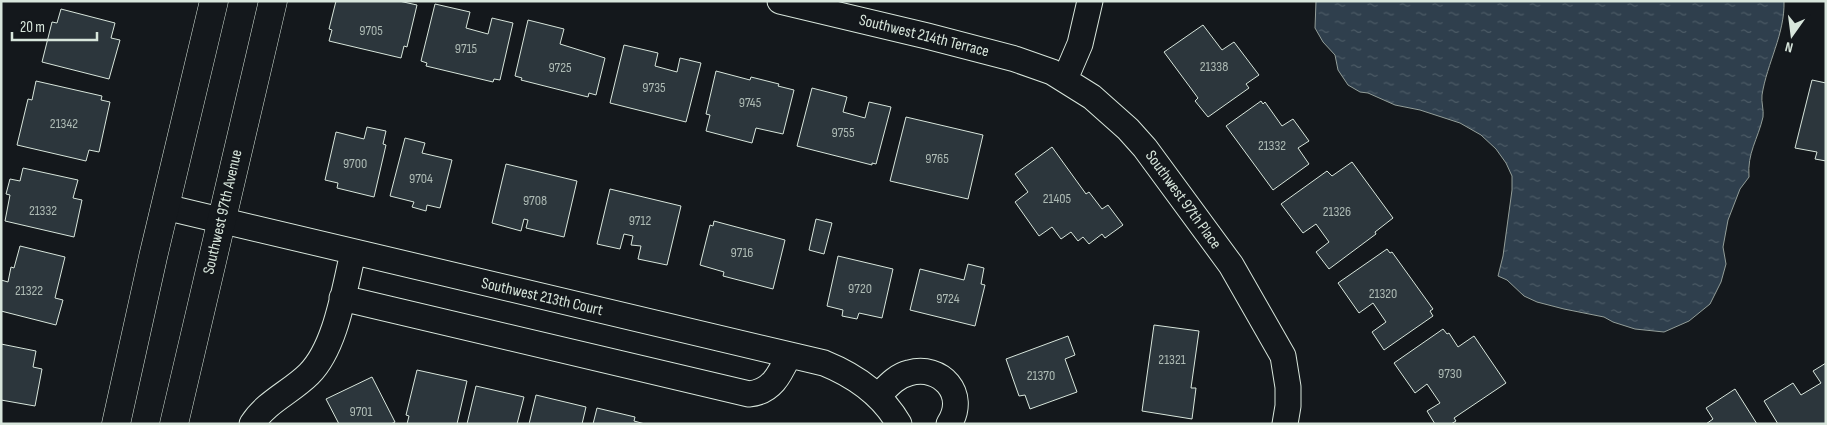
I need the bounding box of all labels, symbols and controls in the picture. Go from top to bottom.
scale bar [12,10,98,42]
north arrow [1767,10,1817,60]
street label: Southwest 214th Terrace [857,11,991,61]
text: 20 m [20,18,45,37]
house number: 9705 [359,22,383,39]
text: N [1783,38,1795,56]
house number: 9715 [455,40,478,57]
house number: 21338 [1200,58,1228,75]
house number: 9725 [548,59,572,76]
house number: 9735 [642,79,666,96]
house number: 9745 [739,94,762,111]
house number: 21342 [50,115,78,132]
house number: 9755 [831,124,855,141]
house number: 21332 [1258,137,1286,154]
street label: Southwest 97th Place [1141,147,1225,253]
street label: Southwest 97th Avenue [199,148,247,276]
house number: 9765 [925,150,949,167]
house number: 9700 [343,155,367,172]
house number: 9704 [409,170,433,187]
house number: 21405 [1043,190,1072,207]
house number: 9708 [523,192,547,209]
house number: 21332 [29,202,57,219]
house number: 21326 [1323,203,1351,220]
house number: 9712 [629,212,652,229]
house number: 9716 [731,244,753,261]
street label: Southwest 213th Court [479,274,605,320]
house number: 9720 [848,280,872,297]
house number: 21322 [15,282,43,299]
house number: 21320 [1369,285,1397,302]
house number: 9724 [936,290,960,307]
house number: 21321 [1158,351,1186,368]
house number: 9730 [1438,365,1462,382]
house number: 21370 [1027,367,1055,384]
house number: 9701 [350,403,373,420]

